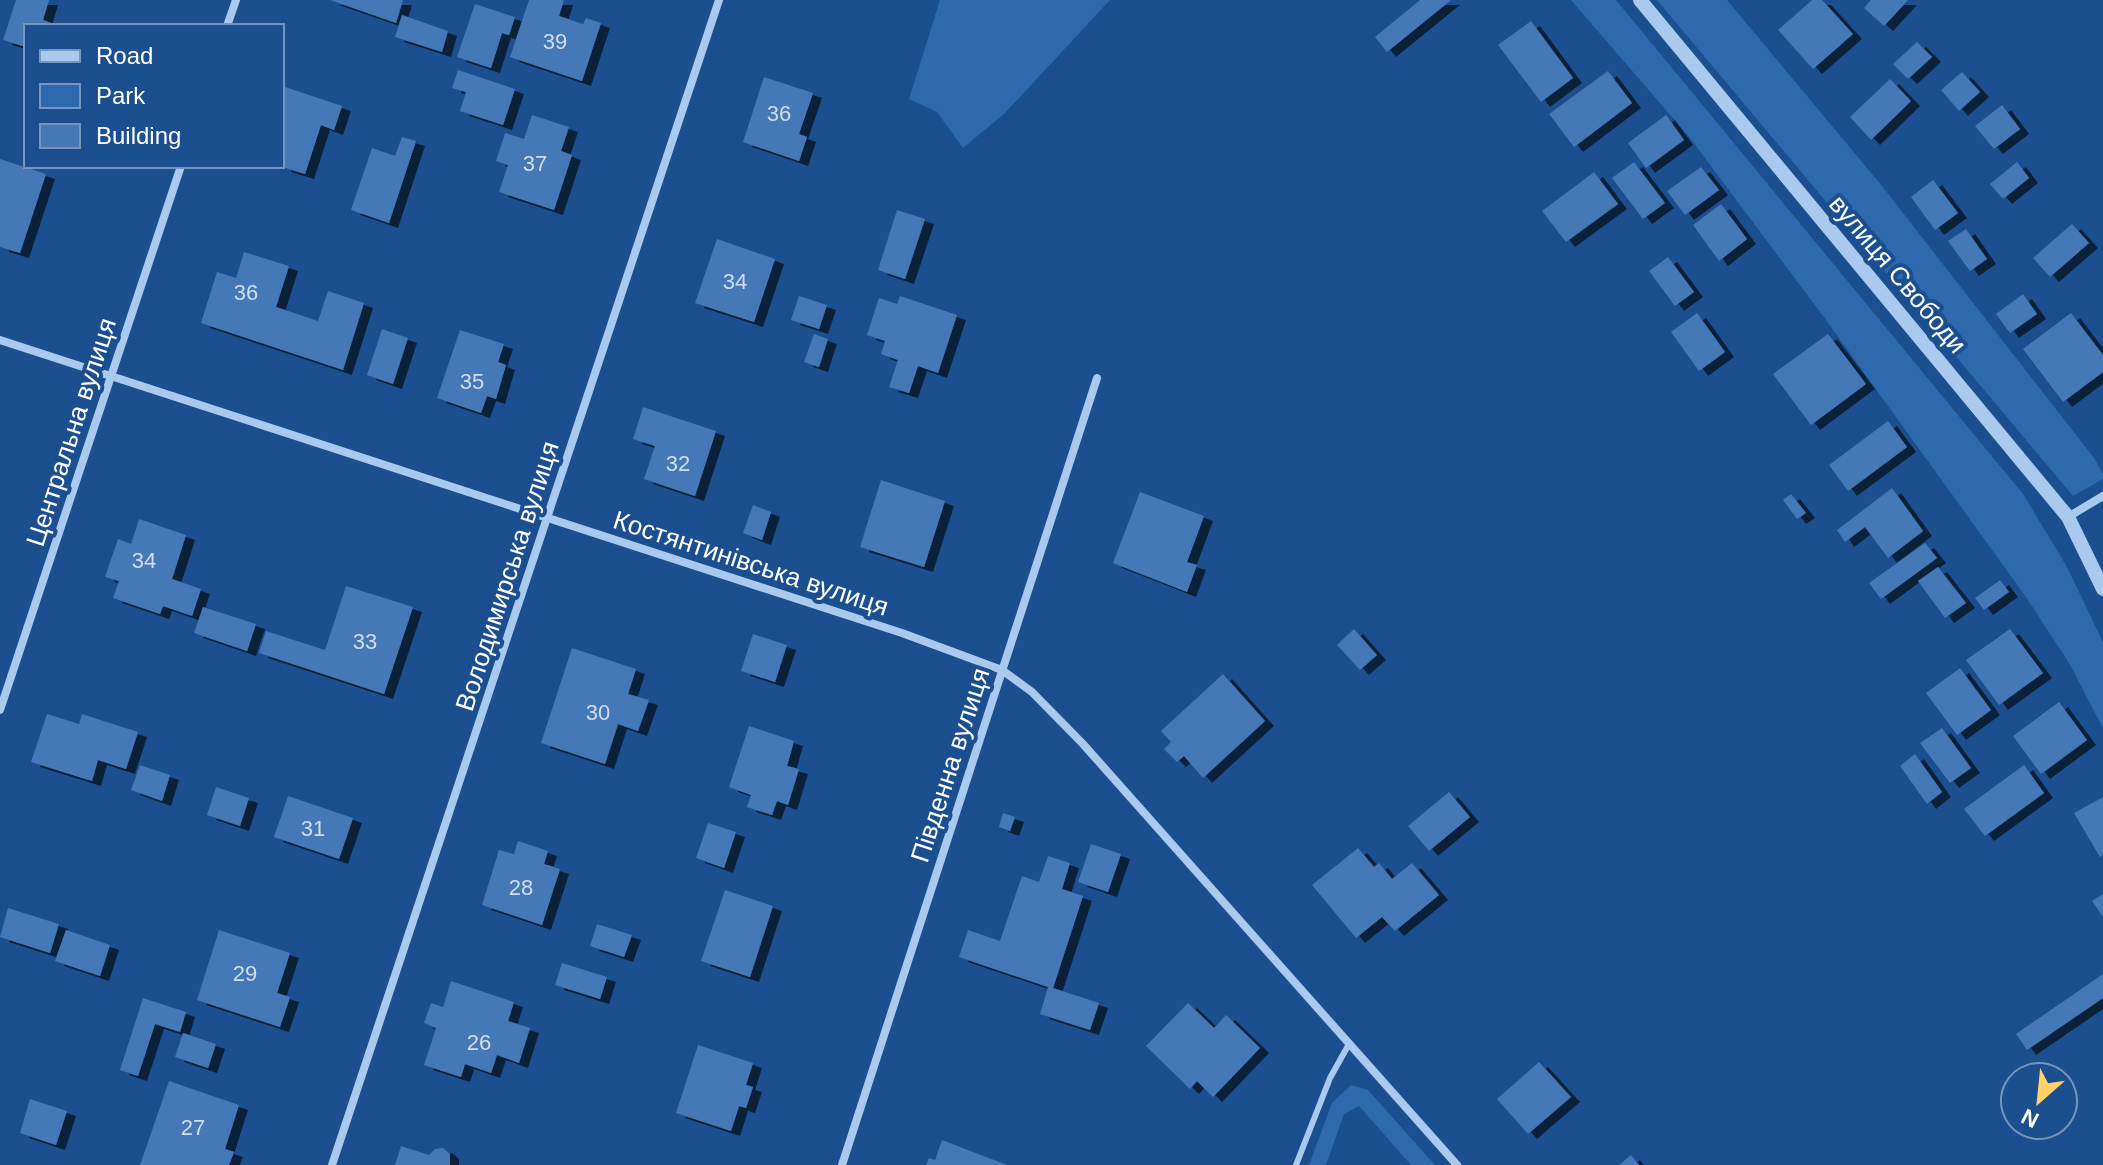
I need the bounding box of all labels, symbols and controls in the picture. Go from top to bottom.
legend [24,24,284,168]
house number: 39 [543,29,567,54]
text: Road [96,42,153,69]
text: Park [96,82,146,109]
house number: 36 [767,101,791,126]
text: Building [96,122,181,149]
house number: 37 [523,151,547,176]
street label: вулиця Свободи [1823,189,1973,359]
house number: 34 [723,269,747,294]
house number: 36 [234,280,258,305]
street label: Центральна вулиця [20,314,122,550]
house number: 35 [460,369,484,394]
street label: Володимирська вулиця [449,437,565,715]
house number: 32 [666,451,690,476]
street label: Костянтинівська вулиця [610,504,892,622]
house number: 34 [132,548,156,573]
house number: 33 [353,629,377,654]
street label: Південна вулиця [904,664,996,866]
house number: 30 [586,700,610,725]
house number: 31 [301,816,325,841]
house number: 28 [509,875,533,900]
house number: 29 [233,961,257,986]
house number: 26 [467,1030,491,1055]
north arrow [1999,1061,2079,1141]
text: N [2017,1104,2043,1133]
house number: 27 [181,1115,205,1140]

